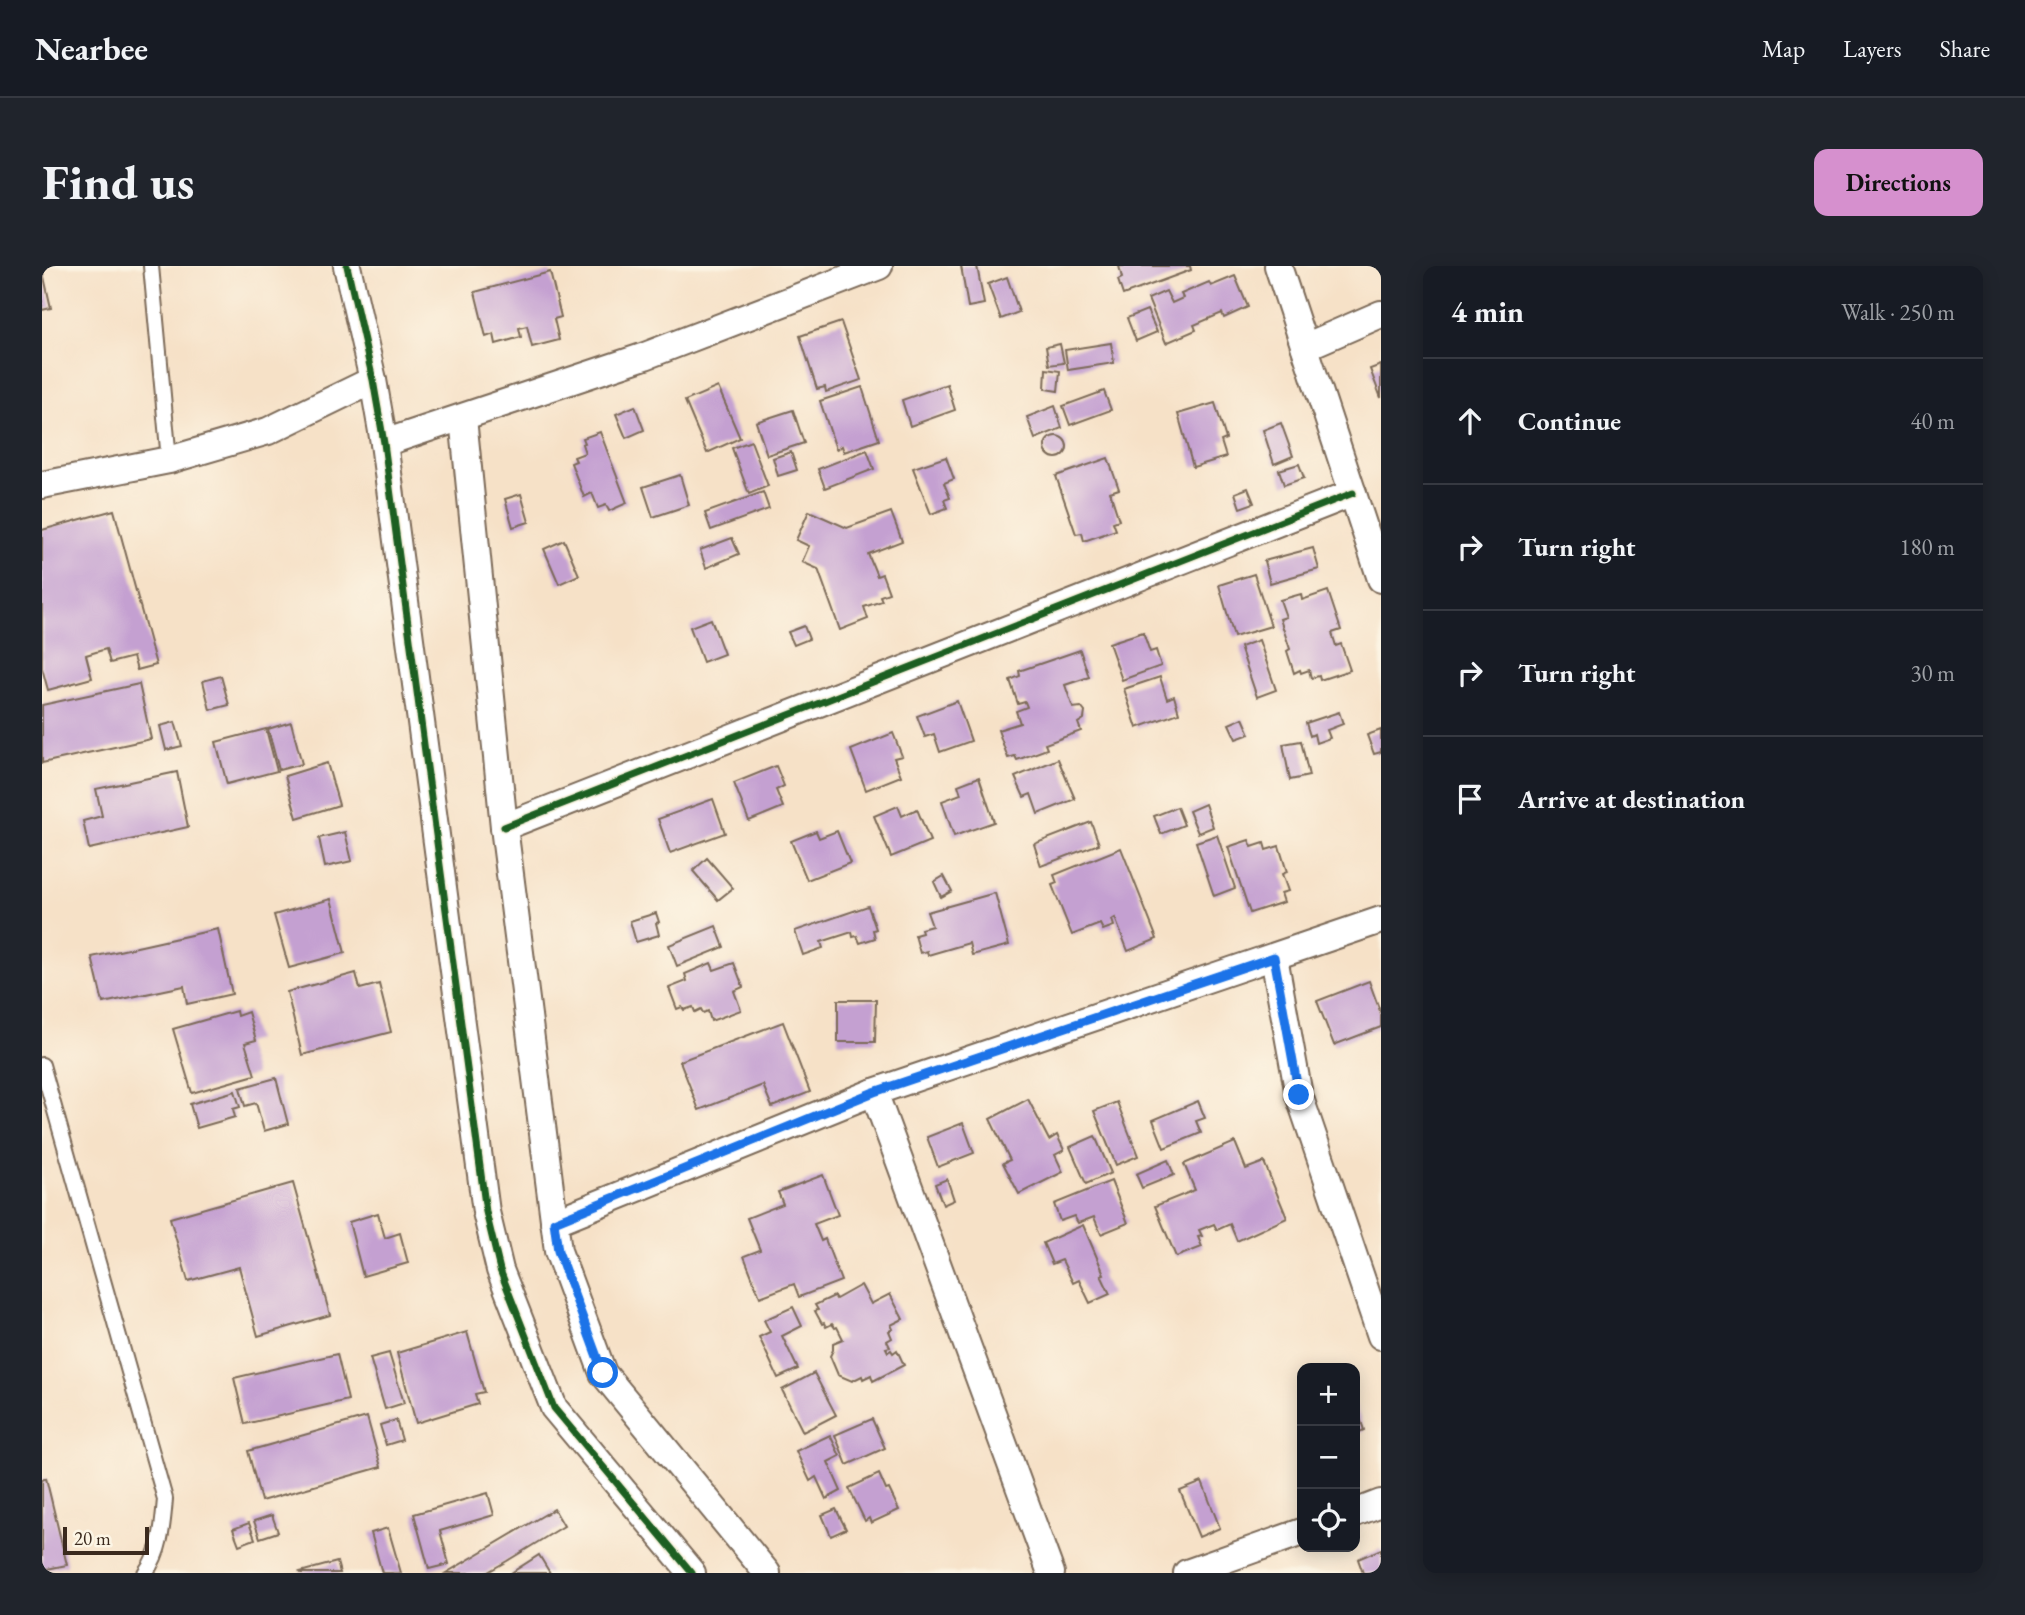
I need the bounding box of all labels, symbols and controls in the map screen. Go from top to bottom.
text: Nearbee [35,27,148,70]
text: Map [1762,33,1805,64]
text: Layers [1843,33,1902,64]
text: Share [1940,33,1990,64]
button: Directions [1814,149,1983,216]
text: Find us [42,150,194,214]
text: 4 min [1451,292,1524,331]
text: Walk · 250 m [1841,297,1955,327]
icon: ahead [1451,402,1489,440]
text: Continue [1518,404,1621,438]
text: 40 m [1910,406,1955,436]
icon: right [1451,528,1489,566]
text: Turn right [1518,530,1636,564]
text: 180 m [1899,532,1955,562]
icon: right [1451,654,1489,692]
text: Turn right [1518,656,1636,690]
text: 30 m [1910,658,1955,688]
icon: arrive [1451,780,1489,818]
text: Arrive at destination [1518,782,1745,816]
route end [1283,1079,1314,1110]
route start [587,1357,618,1388]
map controls [1297,1363,1360,1552]
button: + [1297,1363,1360,1426]
button: − [1297,1426,1360,1489]
button: locate [1297,1489,1360,1552]
scale bar [63,1524,149,1556]
text: 20 m [74,1526,111,1551]

